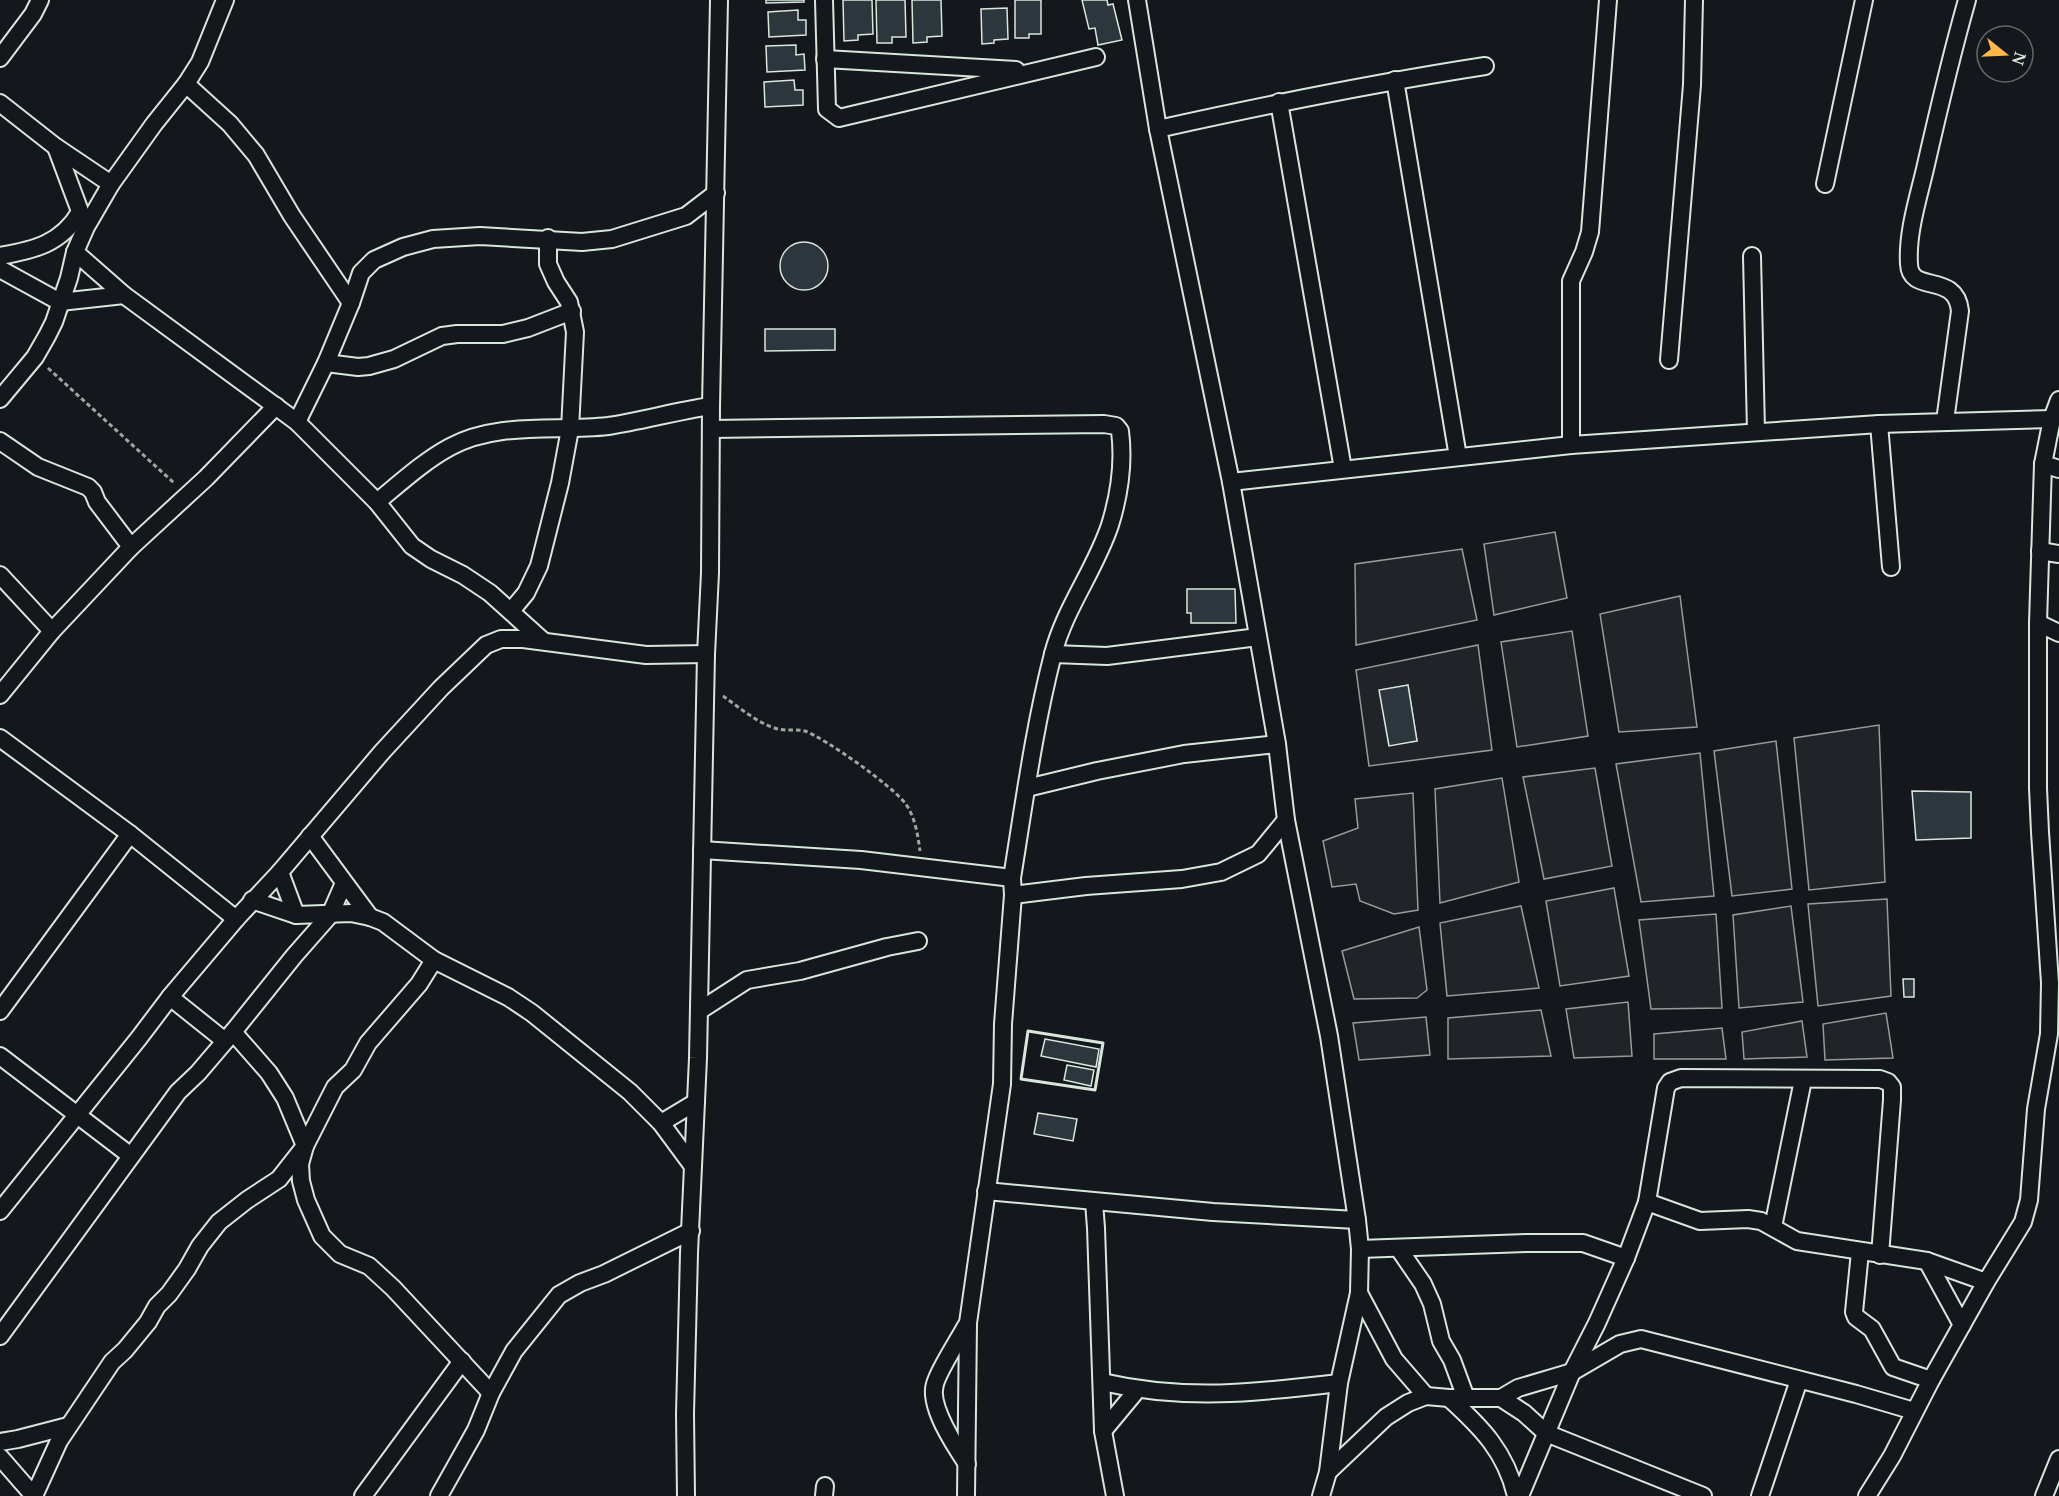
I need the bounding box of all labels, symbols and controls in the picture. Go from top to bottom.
north arrow [1975,24,2035,84]
text: N [2007,49,2032,68]

